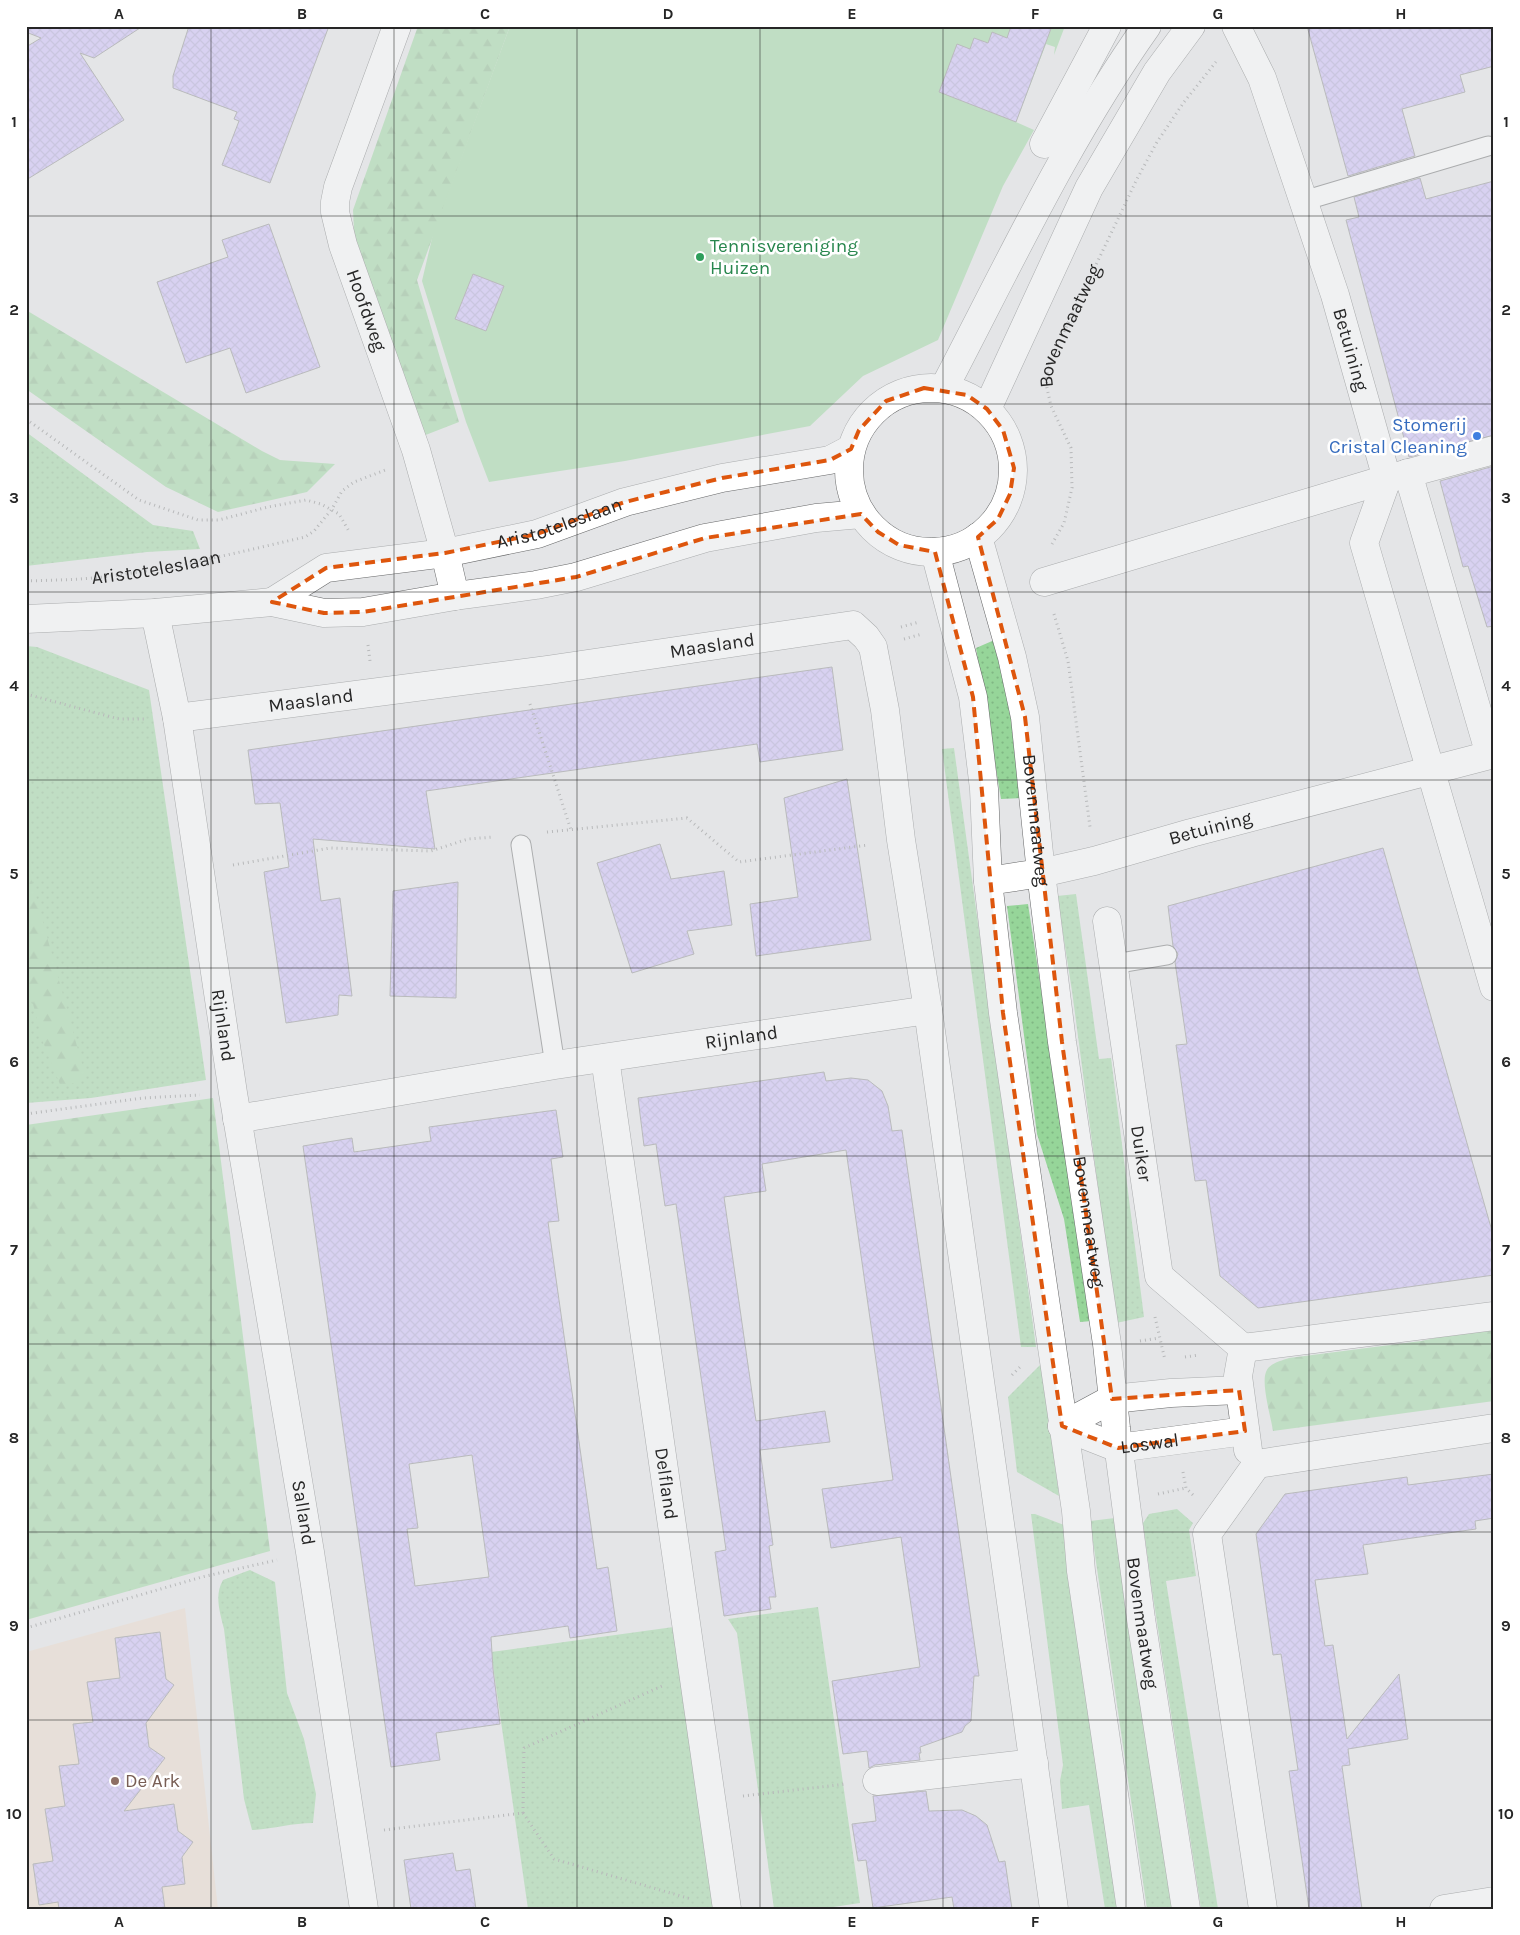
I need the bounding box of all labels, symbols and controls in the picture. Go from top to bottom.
text: A [114,4,124,23]
text: B [297,4,307,23]
text: C [480,4,490,23]
text: D [663,4,674,23]
text: E [847,4,857,23]
text: F [1031,4,1040,23]
text: G [1213,4,1223,23]
text: H [1395,4,1407,23]
text: 1 [11,112,17,131]
text: 1 [1503,112,1509,131]
place label: Tennisvereniging Huizen [710,235,858,279]
marker: Tennisvereniging Huizen [694,251,706,263]
street label: Bovenmaatweg [1035,260,1106,389]
street label: Hoofdweg [342,266,391,354]
text: 2 [9,300,19,319]
text: 2 [1501,300,1511,319]
street label: Betuining [1328,306,1373,394]
place label: Stomerij Cristal Cleaning [1329,414,1467,458]
marker: Stomerij Cristal Cleaning [1471,430,1483,442]
text: 3 [9,488,19,507]
text: 3 [1501,488,1511,507]
street label: Aristoteleslaan [495,493,625,553]
street label: Aristoteleslaan [90,546,223,589]
street label: Maasland [668,629,756,663]
text: 4 [9,676,19,695]
text: 4 [1501,676,1511,695]
street label: Maasland [267,684,355,717]
street label: Bovenmaatweg [1018,753,1054,888]
street label: Betuining [1166,806,1255,850]
text: 5 [9,864,19,883]
text: 5 [1501,864,1511,883]
street label: Rijnland [207,987,239,1063]
street label: Rijnland [704,1021,779,1054]
text: 6 [9,1052,19,1071]
text: 6 [1501,1052,1511,1071]
street label: Duiker [1126,1124,1156,1183]
street label: Bovenmaatweg [1068,1154,1110,1290]
text: 7 [10,1240,18,1259]
text: 7 [1502,1240,1510,1259]
text: 8 [9,1428,19,1447]
text: 8 [1501,1428,1511,1447]
street label: Loswal [1119,1429,1180,1459]
street label: Delfland [650,1446,682,1521]
street label: Salland [287,1478,320,1547]
street label: Bovenmaatweg [1122,1556,1163,1691]
text: 9 [9,1616,19,1635]
text: 9 [1501,1616,1511,1635]
place label: De Ark [125,1770,181,1792]
marker: De Ark [109,1775,121,1787]
text: 10 [6,1804,22,1823]
text: 10 [1498,1804,1514,1823]
text: A [114,1912,124,1931]
text: B [297,1912,307,1931]
text: C [480,1912,490,1931]
text: D [663,1912,674,1931]
text: E [847,1912,857,1931]
text: F [1031,1912,1040,1931]
text: G [1213,1912,1223,1931]
text: H [1395,1912,1407,1931]

